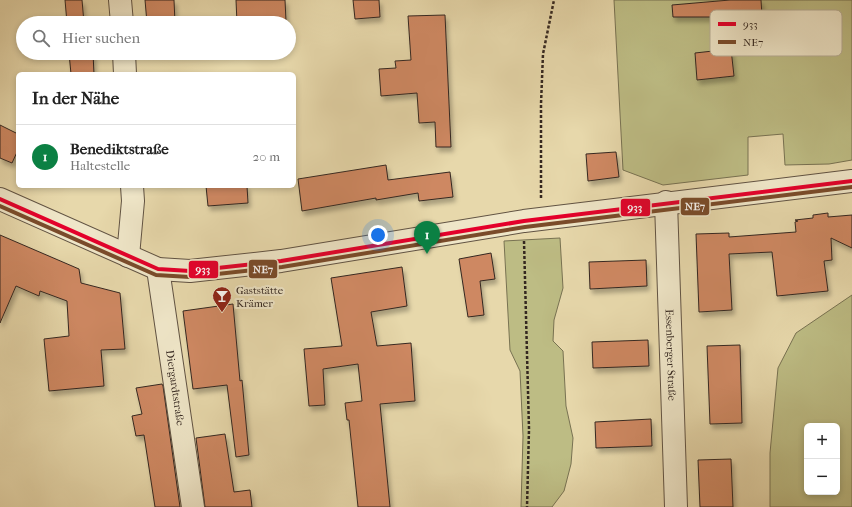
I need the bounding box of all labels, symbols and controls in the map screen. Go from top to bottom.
legend [710,10,842,56]
search box [16,16,296,60]
text: 933 [743,18,758,31]
icon: search [30,27,52,49]
text: Hier suchen [62,29,140,47]
text: NE7 [743,36,763,49]
text: In der Nähe [32,88,119,108]
text: Benediktstraße [70,140,169,158]
text: 1 [43,149,47,164]
text: 20 m [253,149,280,164]
text: Haltestelle [70,158,130,173]
line badge: NE7 [680,197,710,216]
line badge: 933 [620,198,651,217]
text: NE7 [685,200,706,213]
text: 933 [627,201,643,214]
pin: 1 [414,221,440,254]
your location [368,225,388,245]
line badge: NE7 [248,259,278,279]
line badge: 933 [188,260,219,279]
text: 933 [195,263,211,276]
text: NE7 [253,263,274,276]
place label: Gaststätte Krämer [236,284,284,310]
bar icon: Gaststätte Krämer [211,285,233,313]
street label: Essenberger Straße [663,309,679,402]
street label: Diergardtstraße [163,349,188,427]
map controls [804,423,840,495]
button: + [804,423,840,459]
button: − [804,459,840,495]

